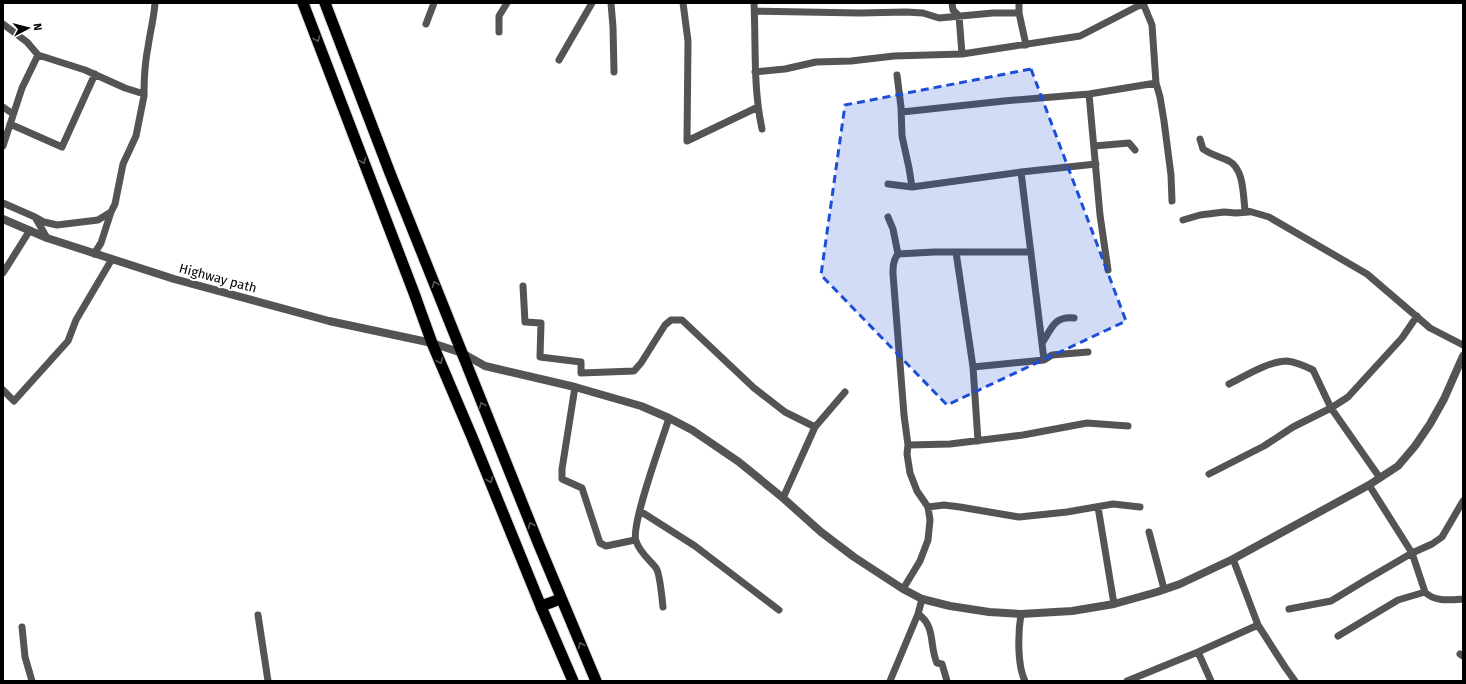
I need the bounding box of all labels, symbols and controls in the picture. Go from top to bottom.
north arrow [8,8,48,48]
text: N [31,22,44,31]
one-way arrow [312,36,320,43]
one-way arrow [358,157,366,164]
street label: Highway path [178,260,258,296]
one-way arrow [431,280,439,287]
one-way arrow [435,357,443,364]
one-way arrow [479,401,487,408]
one-way arrow [486,477,494,484]
one-way arrow [527,522,535,529]
one-way arrow [578,642,586,649]

